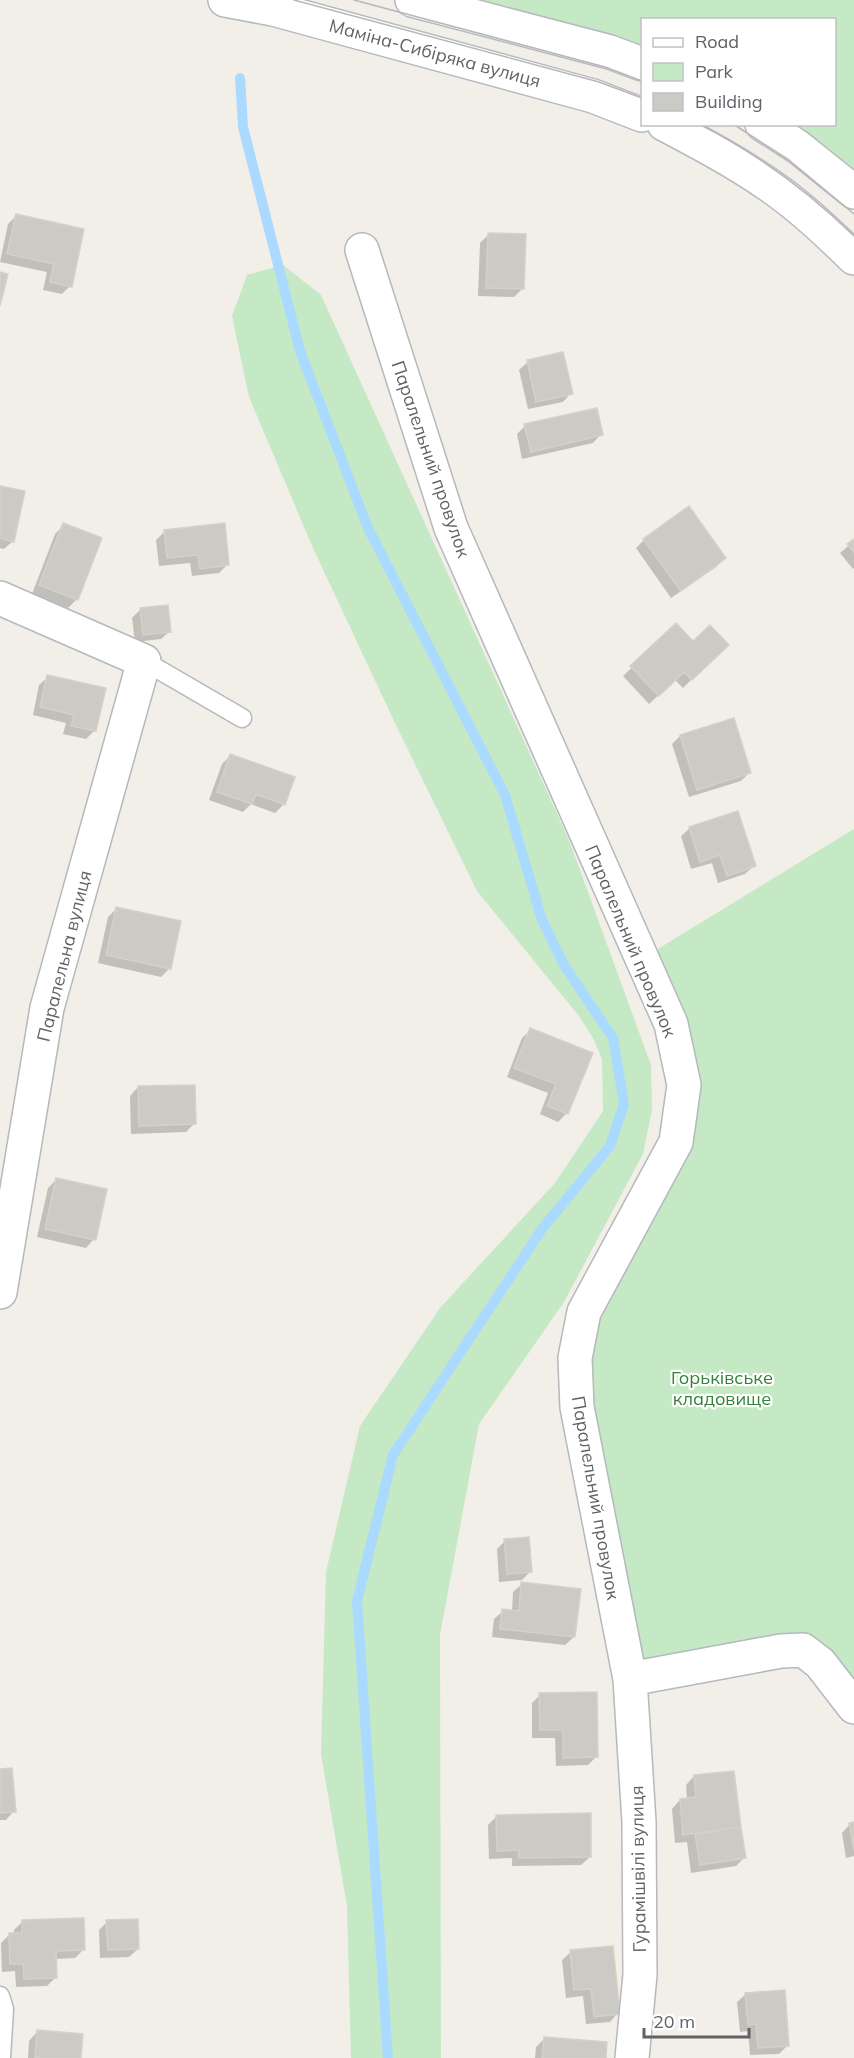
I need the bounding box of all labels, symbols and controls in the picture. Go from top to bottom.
street label: Маміна-Сибіряка вулиця [327,14,543,92]
legend [641,18,836,126]
text: Road [695,30,739,53]
text: Park [695,60,734,83]
text: Building [695,90,763,113]
street label: Паралельний провулок [386,358,476,561]
street label: Паралельний провулок [580,841,682,1041]
street label: Паралельна вулиця [32,868,96,1044]
park label: Горьківське кладовище [671,1366,773,1410]
street label: Паралельний провулок [567,1394,625,1602]
street label: Гурамішвілі вулиця [625,1785,651,1953]
scale bar [644,2001,749,2039]
text: 20 m [653,2010,695,2033]

